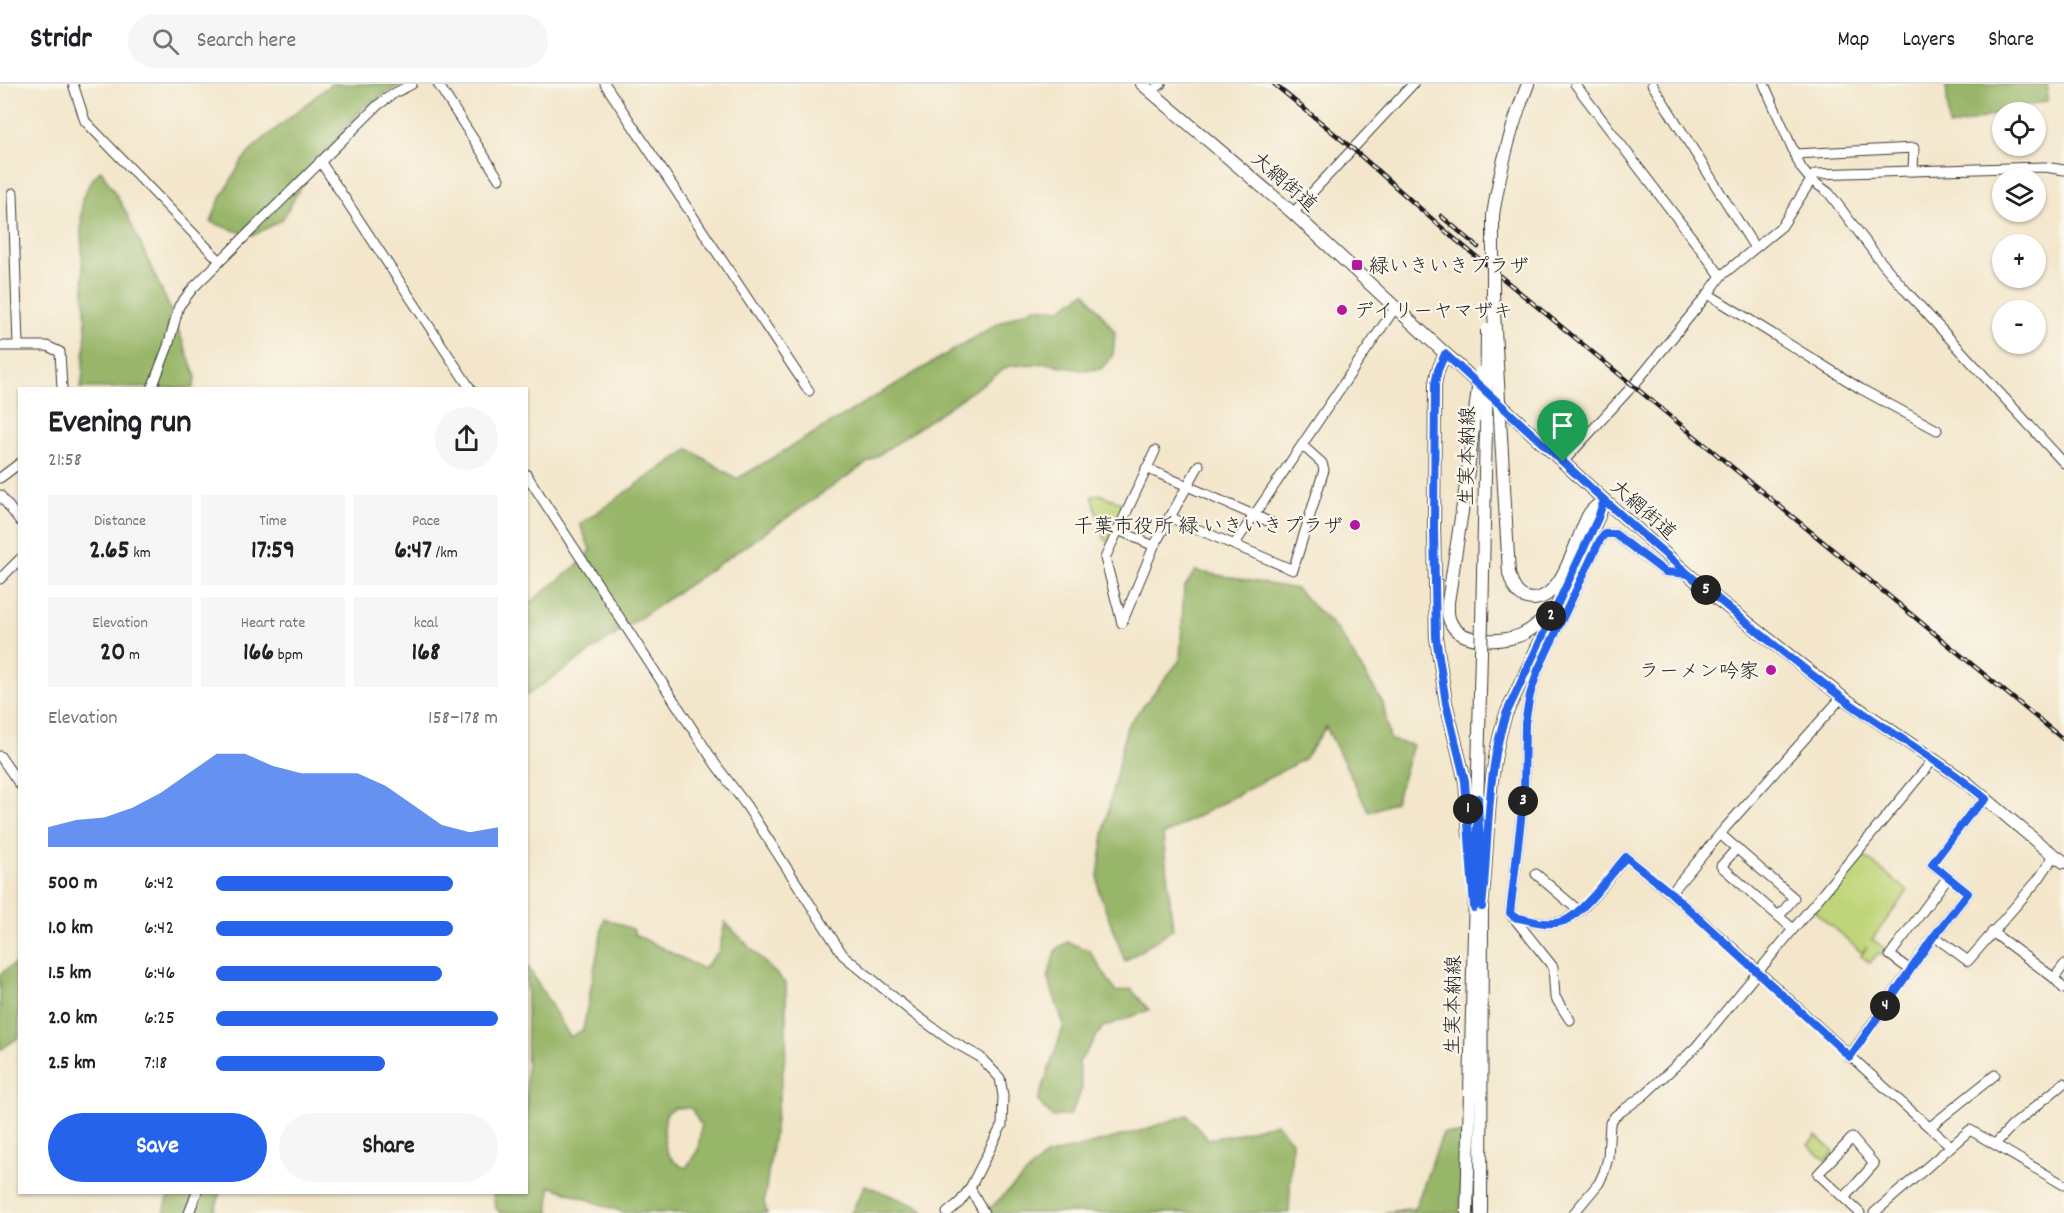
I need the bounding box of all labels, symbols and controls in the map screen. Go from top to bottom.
search box [128,14,548,68]
text: Stridr [30,21,92,61]
icon: search [149,25,182,58]
text: Search here [197,26,296,57]
text: Map [1838,26,1869,56]
text: Layers [1902,26,1955,56]
text: Share [1988,26,2034,56]
map controls [1992,102,2046,354]
button: locate [1992,102,2046,156]
street label: 大網街道 [1244,146,1322,220]
button: layers [1992,168,2046,222]
button: + [1992,234,2046,288]
place label: 緑いきいきプラザ [1369,254,1529,282]
marker: 緑いきいきプラザ [1350,258,1364,272]
place label: デイリーヤマザキ [1354,299,1513,327]
button: − [1992,300,2046,354]
marker: デイリーヤマザキ [1335,303,1349,317]
pin [1537,400,1588,462]
text: Evening run [48,401,192,448]
street label: 生実本納線 [1454,406,1484,506]
button: share [435,407,498,470]
icon: arrive [1546,409,1579,442]
text: 21:58 [48,447,82,475]
street label: 大網街道 [1603,474,1681,548]
text: Distance [94,510,146,533]
text: Time [259,510,287,533]
text: Pace [412,510,440,533]
place label: 千葉市役所 緑 いきいきプラザ [1074,514,1343,542]
marker: 千葉市役所 緑 いきいきプラザ [1348,518,1362,532]
text: 2.65 [89,533,130,570]
text: 17:59 [251,533,295,570]
text: 6:47 [394,533,432,570]
text: km [130,542,151,565]
text: /km [432,542,458,565]
pin: 5 [1691,575,1721,605]
text: 5 [1702,578,1710,601]
pin: 2 [1536,601,1566,631]
text: 2 [1548,604,1555,627]
text: Elevation [92,612,148,635]
text: Heart rate [241,612,305,635]
text: kcal [414,612,438,635]
text: 20 [100,635,125,672]
text: 166 [243,635,274,672]
text: 168 [412,635,440,672]
text: m [125,644,140,667]
text: bpm [274,644,303,667]
place label: ラーメン吟家 [1639,659,1759,687]
marker: ラーメン吟家 [1764,663,1778,677]
text: Elevation [48,705,118,733]
text: 158–178 m [428,705,498,733]
pin: 3 [1508,786,1538,816]
text: 3 [1519,789,1527,812]
pin: 1 [1453,794,1483,824]
text: 1 [1466,797,1470,820]
text: 500 m [48,870,97,898]
text: 6:42 [144,870,174,898]
text: 1.0 km [48,915,93,943]
text: 6:42 [144,915,174,943]
street label: 生実本納線 [1440,955,1470,1055]
text: 1.5 km [48,960,91,988]
text: 6:46 [144,960,175,988]
pin: 4 [1870,991,1900,1021]
text: 4 [1882,994,1888,1017]
text: 2.0 km [48,1005,97,1033]
text: 6:25 [144,1005,175,1033]
text: 2.5 km [48,1050,96,1078]
text: 7:18 [144,1050,167,1078]
button: Save [48,1113,267,1182]
button: Share [279,1113,498,1182]

